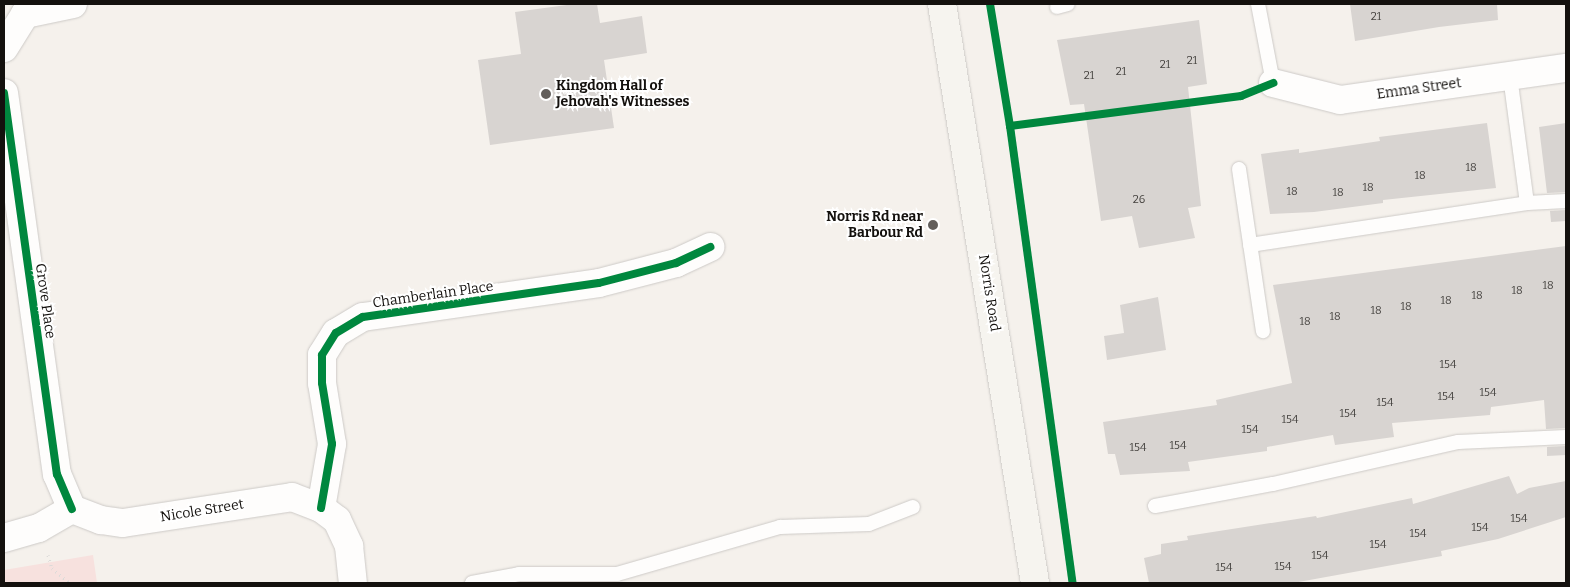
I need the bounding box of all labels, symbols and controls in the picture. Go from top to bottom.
house number: 21 [1371,10,1381,24]
house number: 21 [1187,54,1197,68]
house number: 21 [1160,58,1170,72]
house number: 21 [1116,65,1126,79]
house number: 21 [1084,69,1094,83]
street label: Emma Street [1376,75,1462,103]
place label: Kingdom Hall of Jehovah's Witnesses [556,78,689,110]
marker: Kingdom Hall of Jehovah's Witnesses [540,88,552,100]
house number: 18 [1465,161,1477,175]
house number: 18 [1414,169,1426,183]
house number: 18 [1362,181,1374,195]
house number: 18 [1286,185,1298,199]
house number: 18 [1332,186,1344,200]
house number: 26 [1133,193,1145,207]
place label: Norris Rd near Barbour Rd [826,209,923,242]
marker: Norris Rd near Barbour Rd [927,219,939,231]
street label: Norris Road [975,253,1003,333]
street label: Grove Place [31,262,59,340]
street label: Chamberlain Place [372,278,494,312]
house number: 18 [1542,279,1554,293]
house number: 18 [1511,284,1523,298]
house number: 18 [1471,289,1483,303]
house number: 18 [1440,294,1452,308]
house number: 18 [1400,300,1412,314]
house number: 18 [1370,304,1382,318]
house number: 18 [1329,310,1341,324]
house number: 18 [1299,315,1311,329]
house number: 154 [1440,358,1456,372]
house number: 154 [1480,386,1496,400]
house number: 154 [1438,390,1454,404]
house number: 154 [1377,396,1393,410]
house number: 154 [1340,407,1356,421]
house number: 154 [1282,413,1298,427]
house number: 154 [1242,423,1258,437]
house number: 154 [1170,439,1186,453]
house number: 154 [1130,441,1146,455]
street label: Nicole Street [159,496,245,526]
house number: 154 [1511,512,1527,526]
house number: 154 [1472,521,1488,535]
house number: 154 [1410,527,1426,541]
house number: 154 [1370,538,1386,552]
house number: 154 [1312,549,1328,563]
house number: 154 [1275,560,1291,574]
house number: 154 [1216,561,1232,575]

